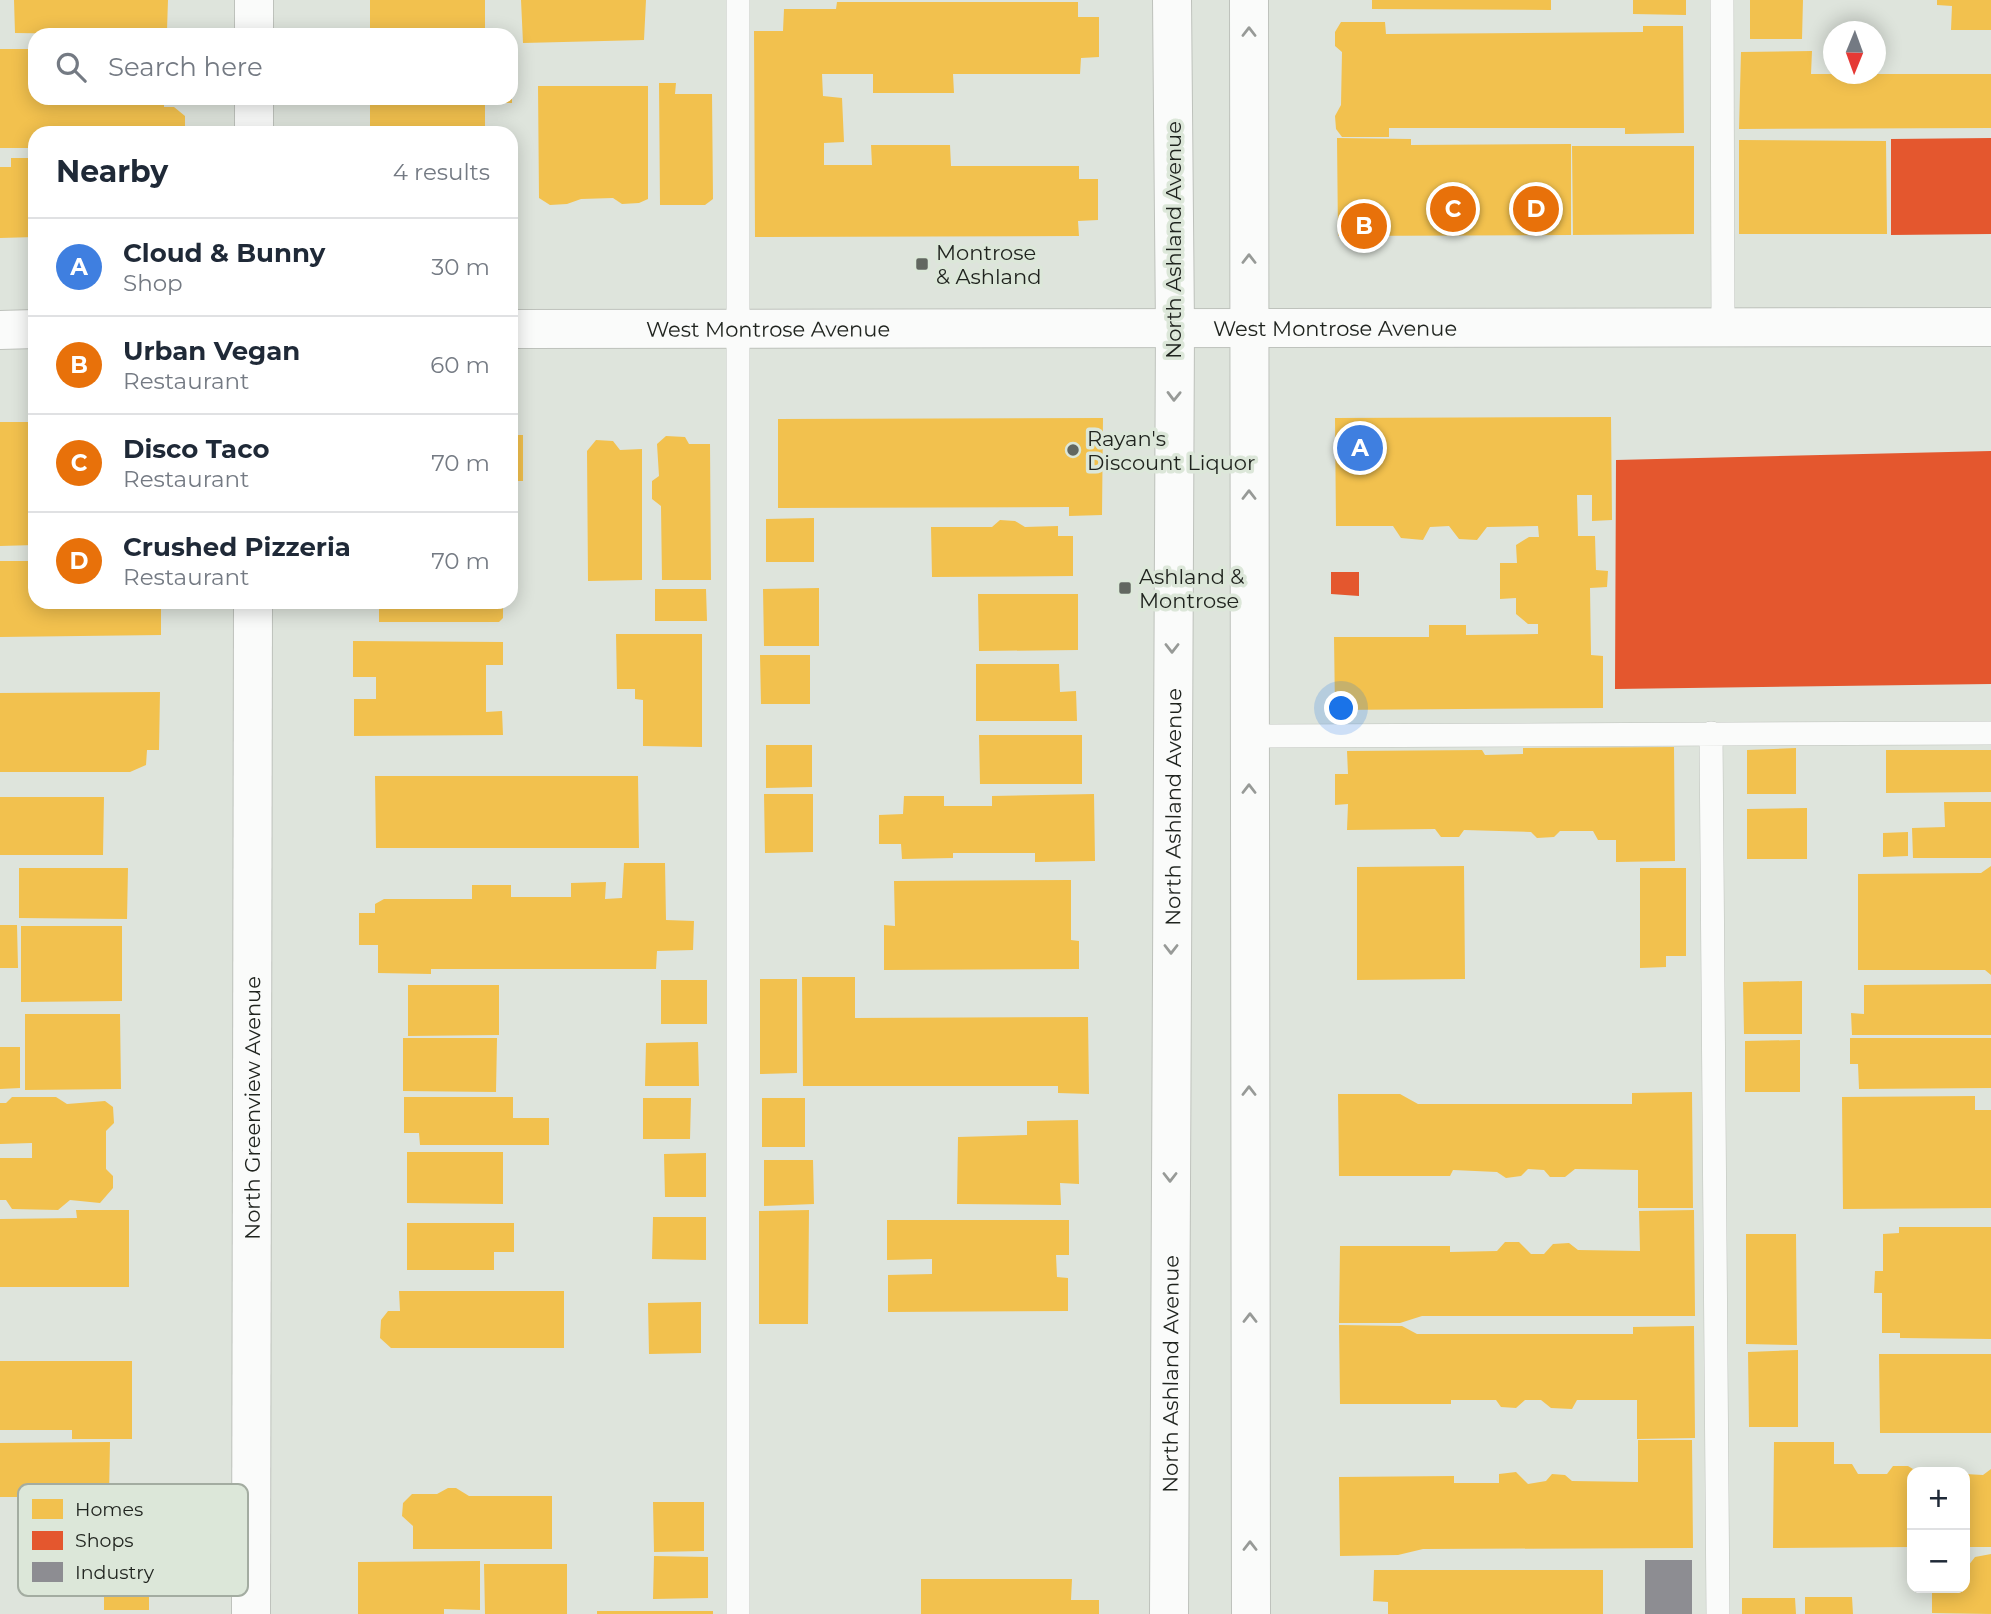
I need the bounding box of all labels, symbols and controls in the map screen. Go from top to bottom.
north arrow [1823,21,1886,84]
one-way arrow [1241,26,1257,37]
search box [28,28,518,105]
icon: search [52,48,90,86]
text: Search here [108,51,263,83]
street label: North Ashland Avenue [1161,121,1186,359]
text: Nearby [56,153,168,190]
text: 4 results [393,158,490,186]
pin: C [1430,183,1476,235]
pin: D [1513,183,1559,235]
pin: B [1341,200,1387,252]
text: Cloud & Bunny [123,237,325,269]
place label: Montrose & Ashland [936,240,1041,289]
text: A [70,253,88,281]
text: 30 m [431,253,490,281]
one-way arrow [1241,254,1257,264]
marker: Montrose & Ashland [914,256,930,272]
text: Shop [123,269,183,297]
street label: West Montrose Avenue [1213,315,1457,341]
street label: West Montrose Avenue [646,316,890,341]
text: Urban Vegan [123,335,300,367]
text: B [70,351,88,379]
text: 60 m [430,351,490,379]
text: Restaurant [123,367,249,395]
one-way arrow [1166,392,1182,402]
pin: A [1337,422,1383,474]
place label: Rayan's Discount Liquor [1087,426,1255,475]
text: Disco Taco [123,433,269,465]
marker: Rayan's Discount Liquor [1065,442,1081,458]
text: C [71,449,87,477]
text: 70 m [431,449,490,477]
text: Restaurant [123,465,249,493]
one-way arrow [1241,489,1257,500]
text: Crushed Pizzeria [123,531,351,563]
text: D [70,547,89,575]
text: 70 m [431,547,490,575]
text: Restaurant [123,563,249,591]
place label: Ashland & Montrose [1139,564,1244,613]
marker: Ashland & Montrose [1117,580,1133,596]
one-way arrow [1164,644,1180,654]
street label: North Ashland Avenue [1160,688,1186,926]
your location [1324,691,1358,725]
one-way arrow [1241,783,1257,794]
one-way arrow [1163,945,1179,955]
street label: North Greenview Avenue [239,976,265,1240]
one-way arrow [1241,1085,1257,1096]
one-way arrow [1162,1172,1178,1183]
street label: North Ashland Avenue [1157,1255,1183,1493]
one-way arrow [1242,1313,1258,1323]
map controls [1907,1467,1970,1593]
button: + [1907,1467,1970,1530]
legend [18,1484,248,1596]
text: Homes [75,1498,143,1521]
text: Shops [75,1529,134,1552]
button: − [1907,1530,1970,1593]
one-way arrow [1242,1540,1258,1551]
text: Industry [75,1561,155,1584]

